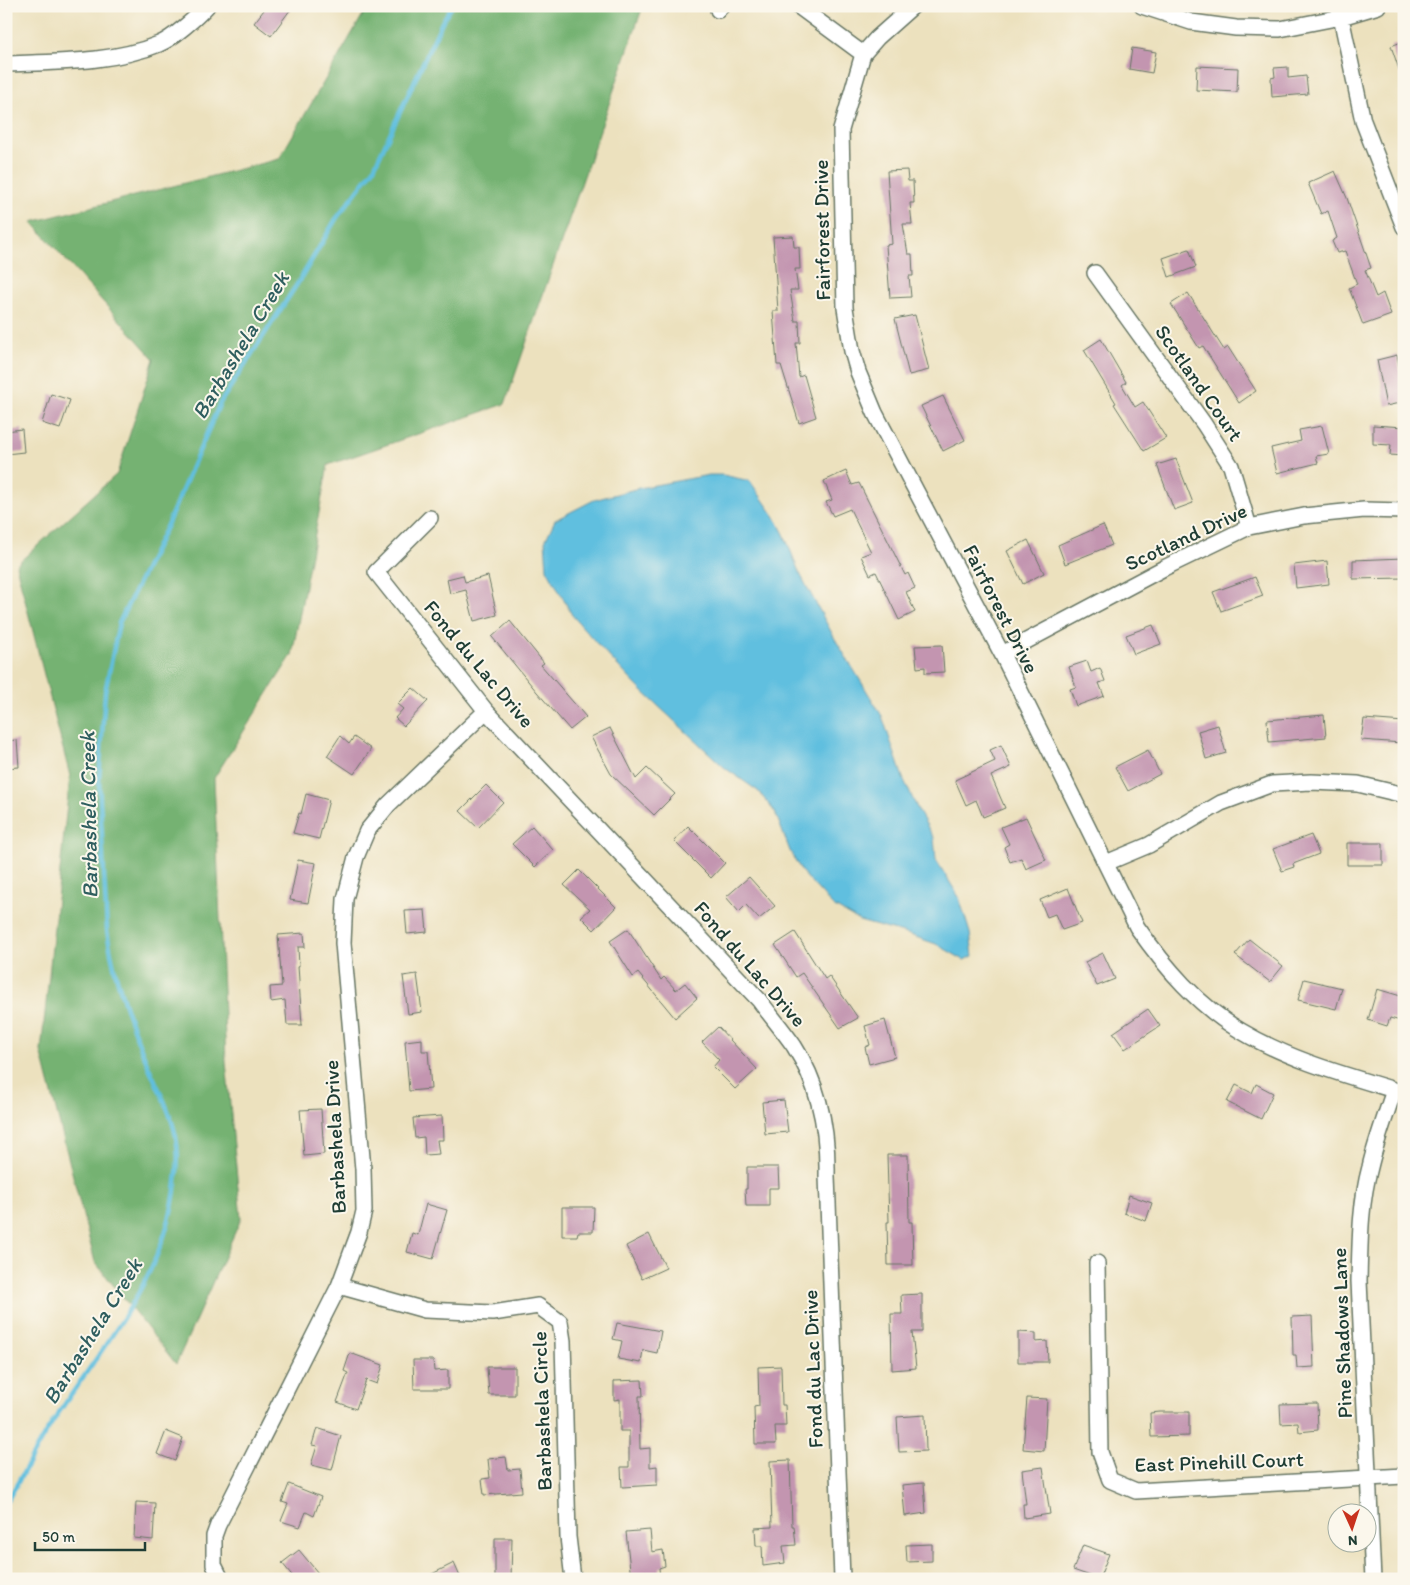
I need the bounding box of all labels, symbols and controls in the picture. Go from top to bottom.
street label: Fairforest Drive [808,159,835,301]
water label: Barbashela Creek [186,265,296,424]
street label: Scotland Court [1150,320,1249,446]
street label: Scotland Drive [1121,497,1251,576]
street label: Fairforest Drive [958,540,1045,677]
street label: Fond du Lac Drive [419,595,540,733]
water label: Barbashela Creek [74,730,103,899]
street label: Fond du Lac Drive [689,896,812,1032]
street label: Barbashela Drive [318,1059,351,1215]
street label: Pine Shadows Lane [1326,1247,1357,1419]
water label: Barbashela Creek [37,1252,149,1409]
street label: Fond du Lac Drive [797,1289,828,1449]
street label: Barbashela Circle [526,1331,557,1491]
street label: East Pinehill Court [1134,1446,1304,1477]
north arrow [1328,1502,1378,1552]
scale bar [35,1520,145,1552]
text: 50 m [42,1528,75,1546]
text: N [1347,1532,1358,1549]

